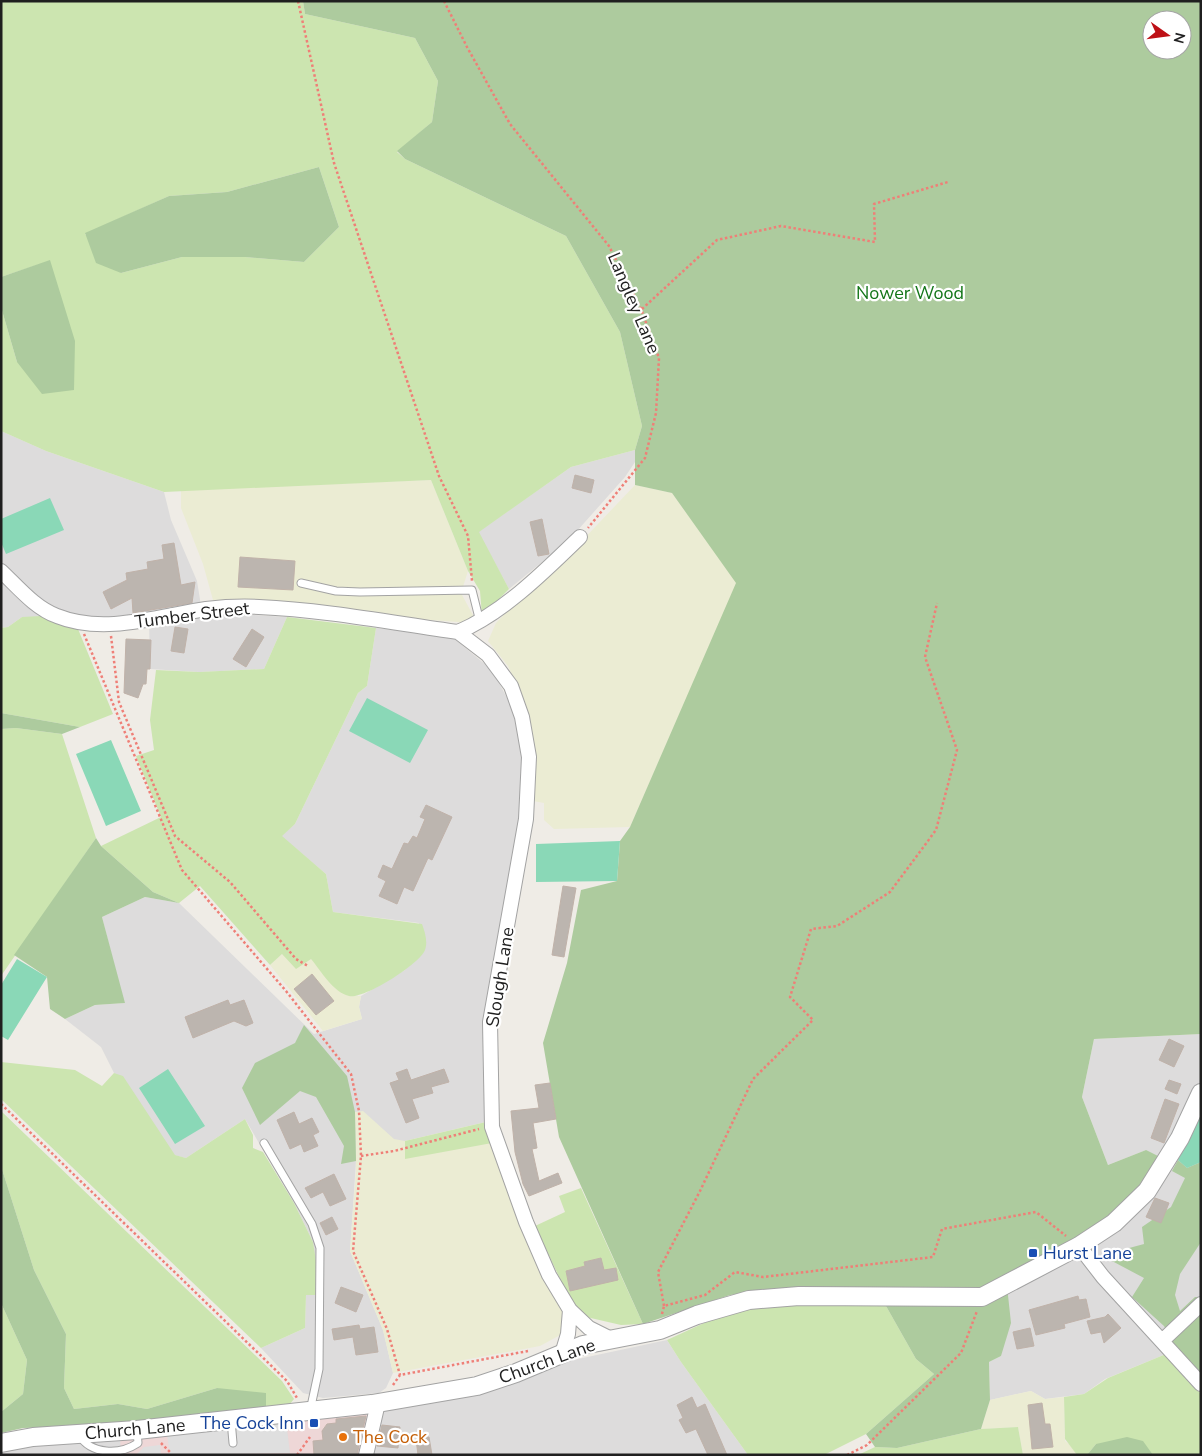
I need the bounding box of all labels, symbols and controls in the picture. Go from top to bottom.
north arrow [1142,10,1192,60]
text: N [1169,31,1190,45]
street label: Langley Lane [602,249,666,357]
park label: Nower Wood [856,281,964,305]
street label: Tumber Street [133,596,251,634]
street label: Slough Lane [480,925,520,1029]
place label: Hurst Lane [1043,1241,1132,1265]
marker: Hurst Lane [1027,1247,1039,1259]
street label: Church Lane [495,1332,599,1390]
place label: The Cock Inn [200,1411,304,1435]
street label: Church Lane [84,1413,186,1445]
marker: The Cock Inn [308,1417,320,1429]
place label: The Cock [353,1425,428,1449]
marker: The Cock [337,1431,349,1443]

